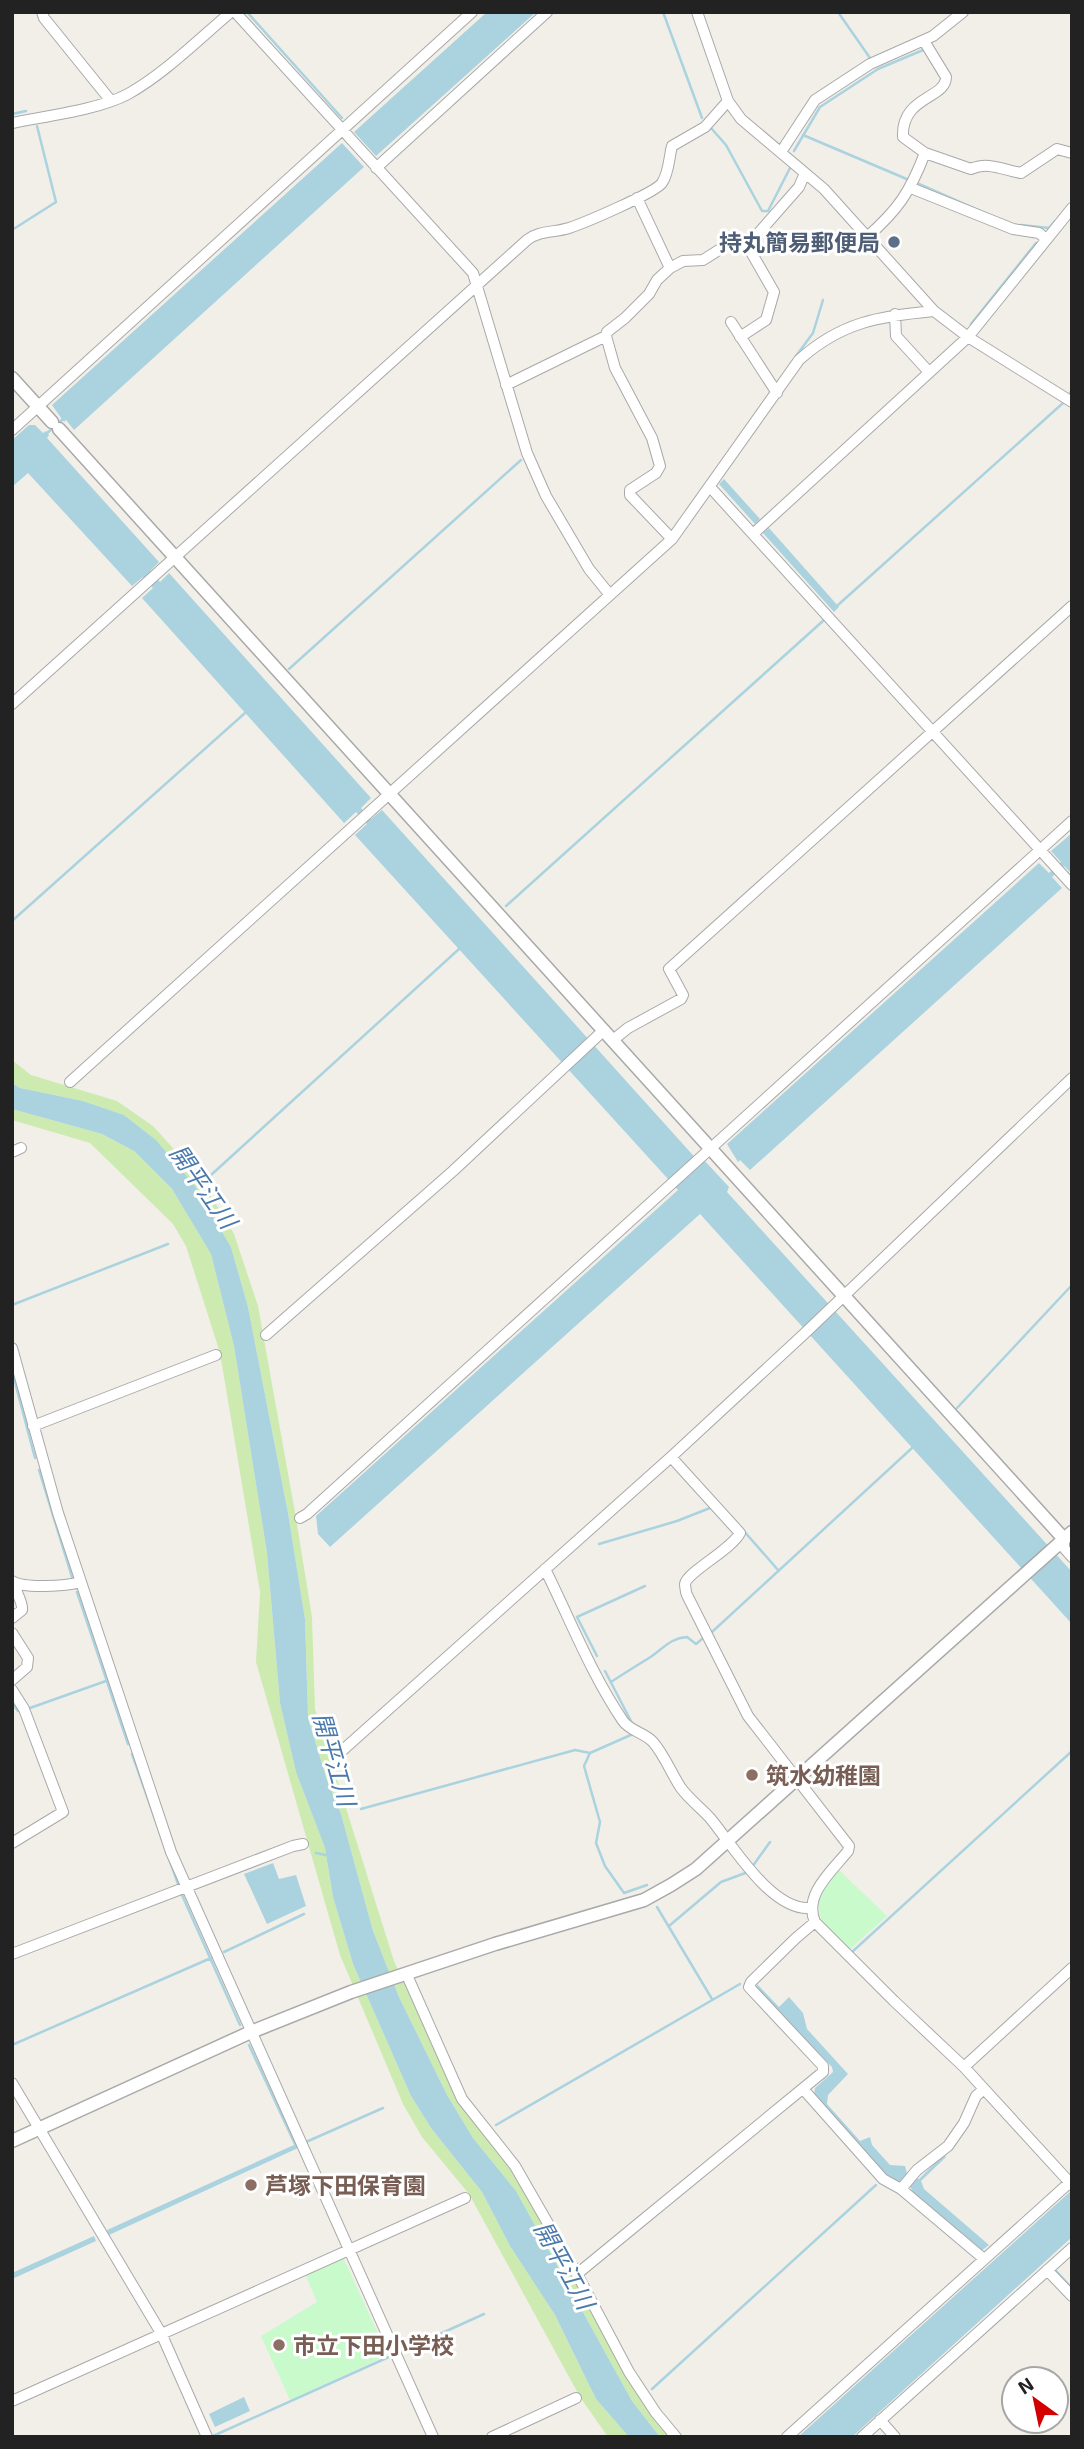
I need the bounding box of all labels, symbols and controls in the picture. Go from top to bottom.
place label: 持丸簡易郵便局 [719,228,880,256]
marker: 持丸簡易郵便局 [886,234,902,250]
water label: 開平江川 [165,1138,245,1236]
water label: 開平江川 [308,1709,363,1812]
place label: 筑水幼稚園 [766,1761,881,1789]
marker: 筑水幼稚園 [744,1767,760,1783]
place label: 芦塚下田保育園 [265,2171,426,2199]
marker: 芦塚下田保育園 [243,2177,259,2193]
water label: 開平江川 [529,2216,602,2317]
place label: 市立下田小学校 [293,2331,454,2359]
marker: 市立下田小学校 [271,2337,287,2353]
north arrow [1000,2365,1070,2435]
text: N [1013,2372,1037,2399]

